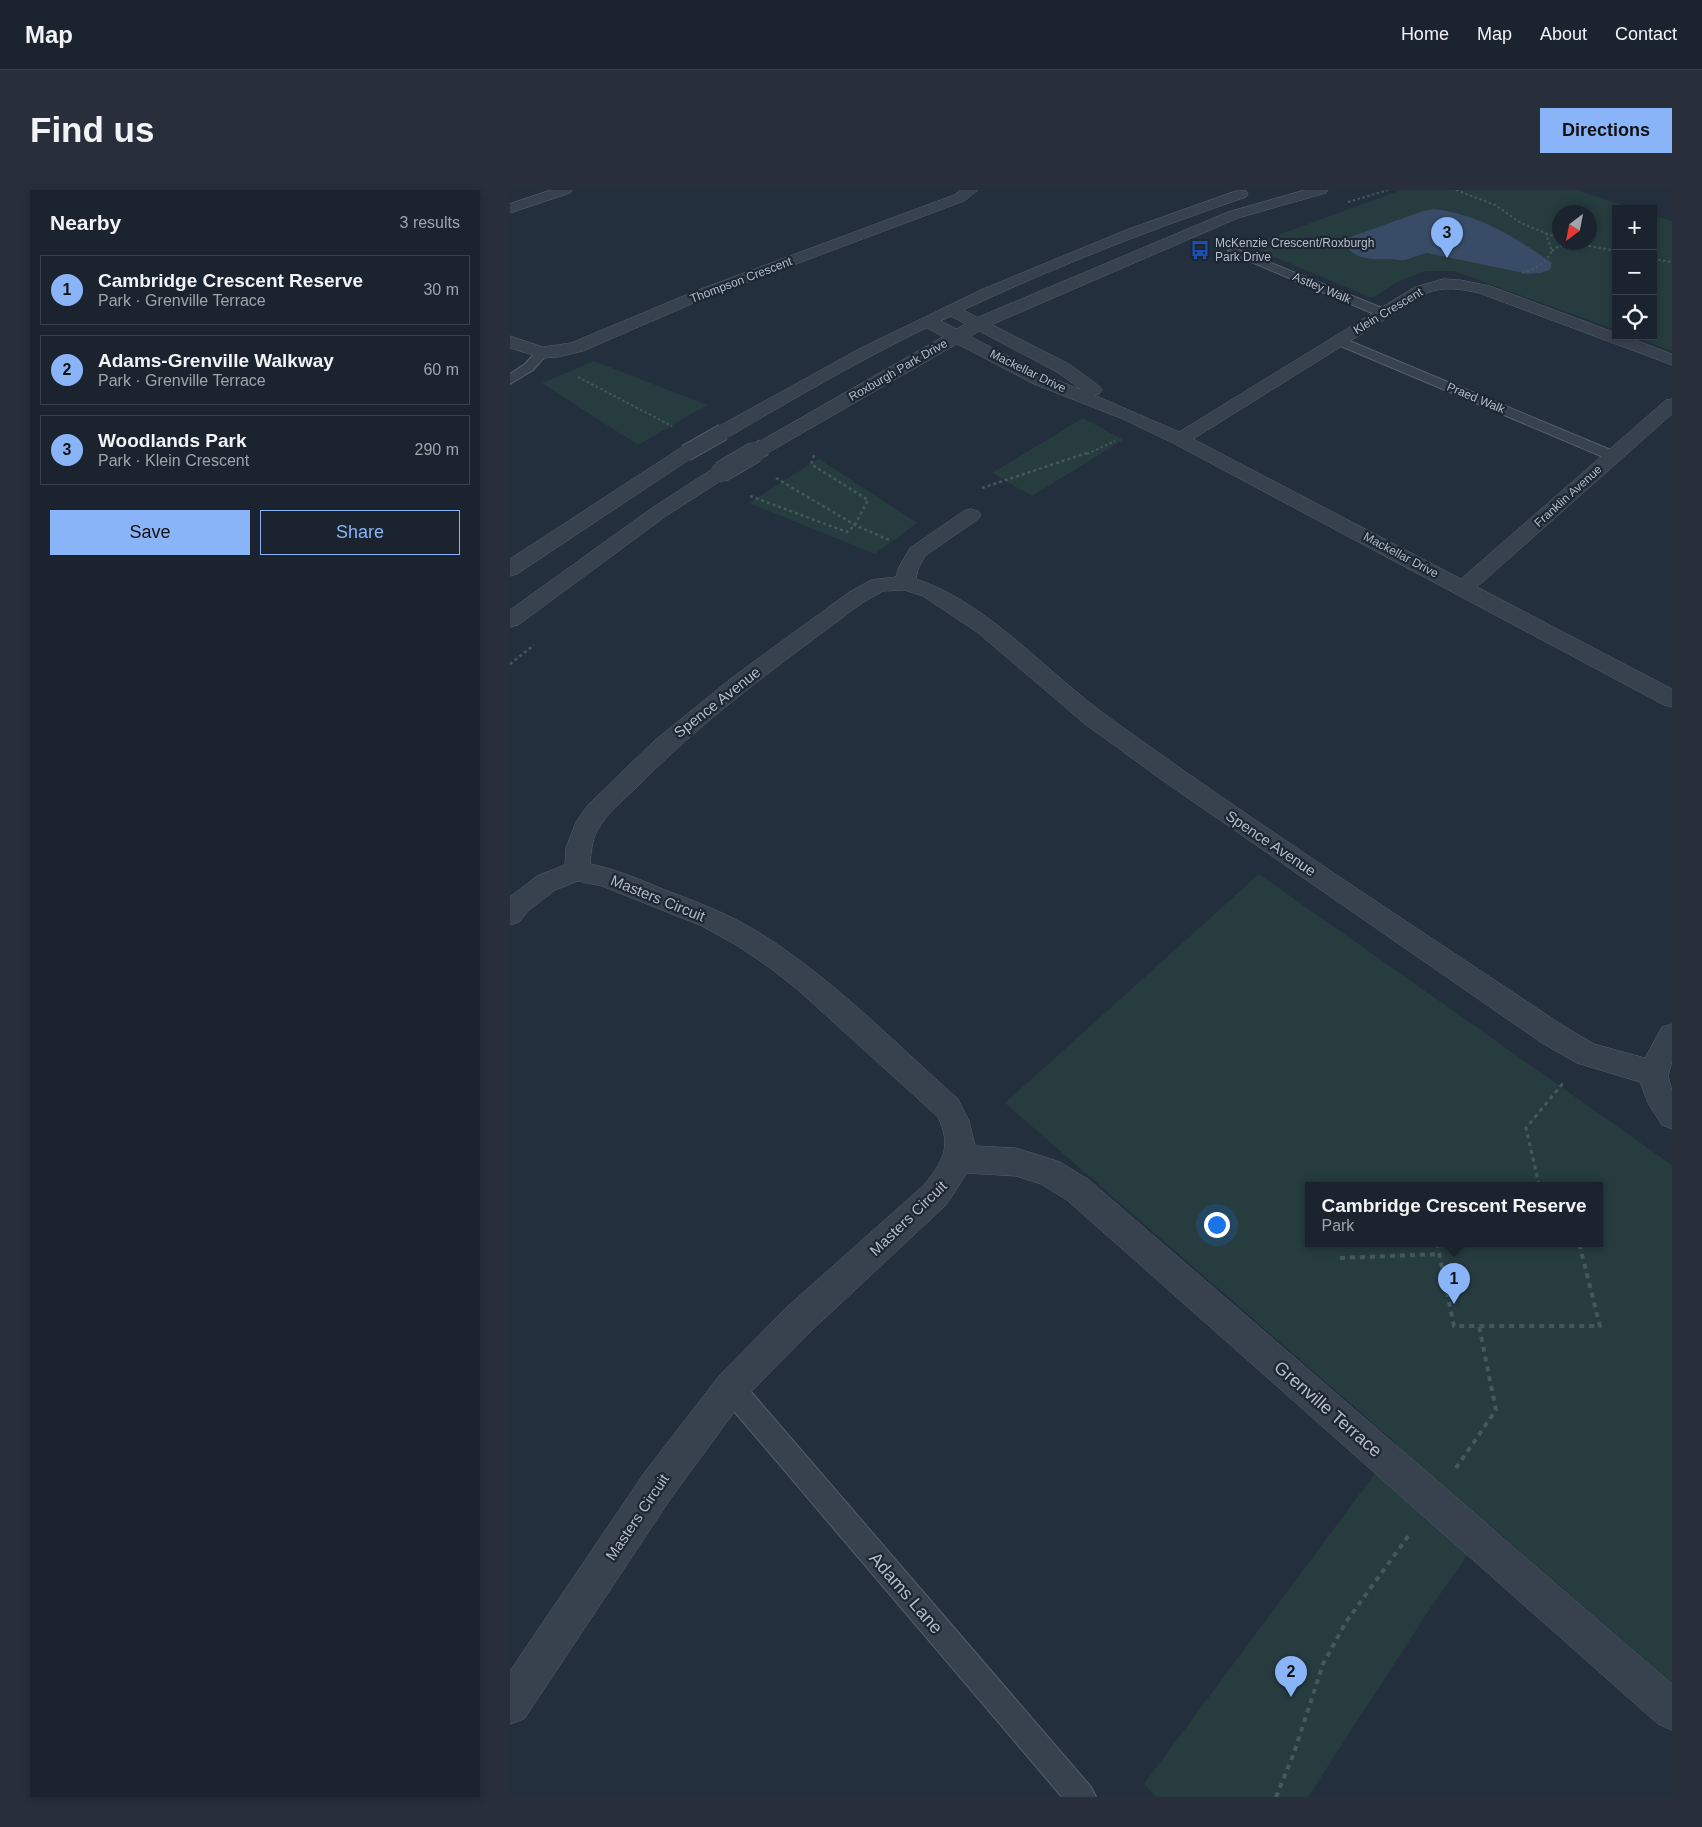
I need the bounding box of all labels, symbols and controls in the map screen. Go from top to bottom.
text: Map [25,21,73,48]
text: Home [1401,24,1449,44]
text: Map [1477,24,1512,44]
text: About [1540,24,1587,44]
text: Contact [1615,24,1677,44]
button: Directions [1540,108,1672,153]
text: Find us [30,110,154,149]
north arrow [1552,205,1597,250]
map controls [1612,205,1657,340]
button: + [1612,205,1657,250]
text: Nearby [50,211,121,234]
text: 3 results [400,214,460,231]
pin: 3 [1431,217,1463,258]
place label: McKenzie Crescent/Roxburgh Park Drive [1215,236,1374,264]
bus stop icon: McKenzie Crescent/Roxburgh Park Drive [1189,239,1211,261]
button: − [1612,250,1657,295]
street label: Thompson Crescent [688,254,795,306]
street label: Astley Walk [1291,269,1354,307]
text: Cambridge Crescent Reserve [98,270,363,291]
text: 1 [63,281,71,298]
text: 30 m [423,281,459,298]
street label: Klein Crescent [1351,285,1426,337]
text: Park · Grenville Terrace [98,292,266,309]
button: locate [1612,295,1657,340]
street label: Roxburgh Park Drive [846,336,950,404]
street label: Mackellar Drive [988,347,1069,396]
text: Adams-Grenville Walkway [98,350,334,371]
text: 2 [63,361,71,378]
text: 60 m [423,361,459,378]
text: Park · Grenville Terrace [98,372,266,389]
street label: Praed Walk [1445,380,1508,417]
text: Woodlands Park [98,430,247,451]
text: 3 [63,441,71,458]
text: 290 m [415,441,459,458]
text: Park · Klein Crescent [98,452,249,469]
street label: Franklin Avenue [1531,462,1605,530]
button: Save [50,510,250,555]
button: Share [260,510,460,555]
street label: Mackellar Drive [1361,529,1441,581]
street label: Spence Avenue [670,663,764,741]
street label: Spence Avenue [1223,807,1319,879]
street label: Masters Circuit [608,871,708,925]
street label: Masters Circuit [866,1177,950,1259]
popup [1305,1182,1603,1247]
text: Cambridge Crescent Reserve [1321,1195,1587,1216]
your location [1204,1212,1230,1238]
text: Park [1321,1217,1354,1234]
pin: 1 [1438,1263,1470,1304]
street label: Grenville Terrace [1270,1357,1386,1461]
street label: Masters Circuit [602,1470,672,1563]
street label: Adams Lane [865,1548,947,1638]
pin: 2 [1275,1656,1307,1697]

